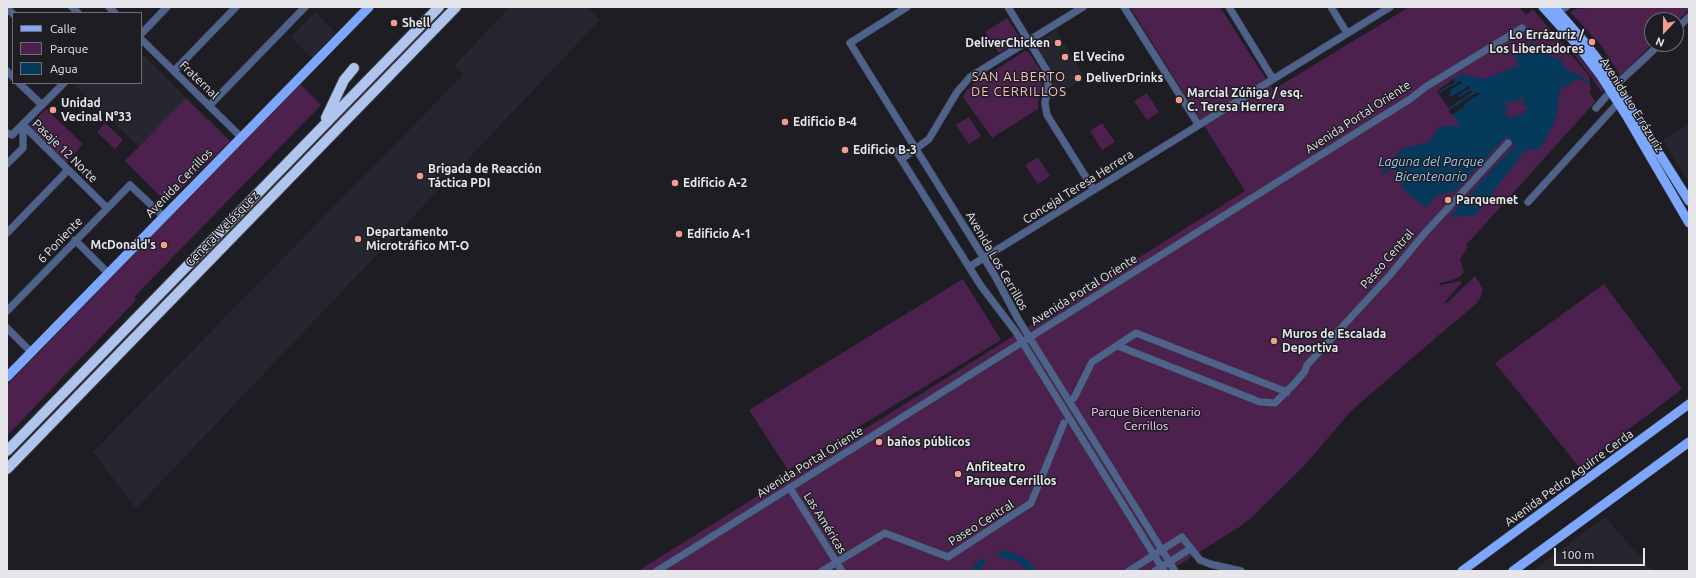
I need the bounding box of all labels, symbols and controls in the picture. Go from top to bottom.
legend [12,12,142,84]
north arrow [1644,12,1684,52]
place label: Shell [402,16,430,30]
marker: Shell [389,18,399,28]
text: Calle [50,22,76,35]
place label: Lo Errázuriz / Los Libertadores [1489,28,1584,56]
text: N [1654,35,1666,49]
place label: DeliverChicken [965,36,1050,50]
marker: Lo Errázuriz / Los Libertadores [1587,37,1597,47]
marker: DeliverChicken [1053,38,1063,48]
text: Parque [50,42,88,55]
place label: El Vecino [1073,50,1125,64]
marker: El Vecino [1060,52,1070,62]
street label: Avenida Lo Errázuriz [1597,55,1667,155]
street label: Fraternal [176,58,222,102]
text: Agua [50,62,78,75]
district label: SAN ALBERTO DE CERRILLOS [971,69,1067,100]
place label: DeliverDrinks [1086,71,1163,85]
marker: DeliverDrinks [1073,73,1083,83]
street label: Avenida Portal Oriente [1303,78,1413,156]
place label: Marcial Zúñiga / esq. C. Teresa Herrera [1187,86,1303,114]
marker: Marcial Zúñiga / esq. C. Teresa Herrera [1174,95,1184,105]
place label: Unidad Vecinal N°33 [61,96,132,124]
marker: Unidad Vecinal N°33 [48,105,58,115]
place label: Edificio B-4 [793,115,857,129]
street label: Pasaje 12 Norte [30,116,100,186]
marker: Edificio B-4 [780,117,790,127]
place label: Edificio B-3 [853,143,917,157]
marker: Edificio B-3 [840,145,850,155]
street label: Avenida Cerrillos [142,146,216,220]
street label: Concejal Teresa Herrera [1020,147,1136,227]
water label: Laguna del Parque Bicentenario [1379,154,1483,185]
place label: Brigada de Reacción Táctica PDI [428,162,541,190]
marker: Brigada de Reacción Táctica PDI [415,171,425,181]
place label: Edificio A-2 [683,176,747,190]
marker: Edificio A-2 [670,178,680,188]
street label: General Velásquez [182,188,262,270]
place label: Parquemet [1456,193,1518,207]
marker: Parquemet [1443,195,1453,205]
street label: Avenida Los Cerrillos [963,209,1031,313]
street label: 6 Poniente [35,214,85,266]
place label: Departamento Microtráfico MT-O [366,225,469,253]
street label: Paseo Central [1357,226,1417,292]
place label: Edificio A-1 [687,227,751,241]
marker: Edificio A-1 [674,229,684,239]
marker: Departamento Microtráfico MT-O [353,234,363,244]
place label: McDonald's [90,238,156,252]
marker: McDonald's [159,240,169,250]
street label: Avenida Portal Oriente [1028,251,1140,329]
place label: Muros de Escalada Deportiva [1282,327,1386,355]
marker: Muros de Escalada Deportiva [1269,336,1279,346]
park label: Parque Bicentenario Cerrillos [1091,405,1201,433]
street label: Avenida Portal Oriente [754,423,866,501]
street label: Avenida Pedro Aguirre Cerda [1502,427,1636,529]
place label: baños públicos [887,435,970,449]
marker: baños públicos [874,437,884,447]
place label: Anfiteatro Parque Cerrillos [966,460,1057,488]
marker: Anfiteatro Parque Cerrillos [953,469,963,479]
street label: Las Américas [801,490,849,556]
street label: Paseo Central [946,497,1016,549]
scale bar [1556,540,1647,566]
text: 100 m [1561,548,1594,561]

